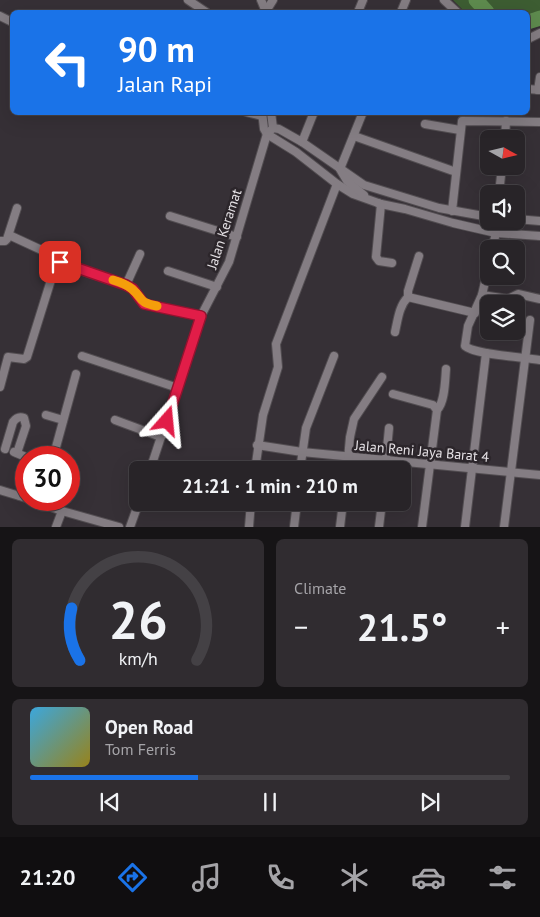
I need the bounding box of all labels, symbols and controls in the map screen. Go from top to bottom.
text: 90 m [118,26,195,72]
icon: left [35,30,100,95]
text: Jalan Rapi [118,70,212,98]
north arrow [480,130,525,175]
map controls [480,130,525,340]
button: sound [480,185,525,230]
street label: Jalan Keramat [202,186,245,272]
button: search [480,240,525,285]
pin [39,241,81,283]
icon: arrive [46,248,74,276]
button: layers [480,295,525,340]
position arrow [140,394,192,446]
street label: Jalan Reni Jaya Barat 4 [353,436,490,466]
speed limit sign: 30 [15,446,80,511]
text: 21:21 · 1 min · 210 m [182,474,358,498]
text: Climate [294,578,346,598]
text: 26 [109,586,167,653]
text: 21.5° [357,602,447,651]
text: − [294,608,308,645]
text: + [496,608,510,645]
text: km/h [118,647,158,670]
text: Open Road [105,715,193,739]
text: Tom Ferris [105,739,176,759]
icon: previous [96,788,124,816]
icon: pause [256,788,284,816]
icon: next [416,788,444,816]
icon: directions [115,860,150,895]
icon: music [189,860,224,895]
icon: phone [263,860,298,895]
icon: climate [337,860,372,895]
icon: car [411,860,446,895]
icon: filters [485,860,520,895]
text: 21:20 [20,863,75,891]

